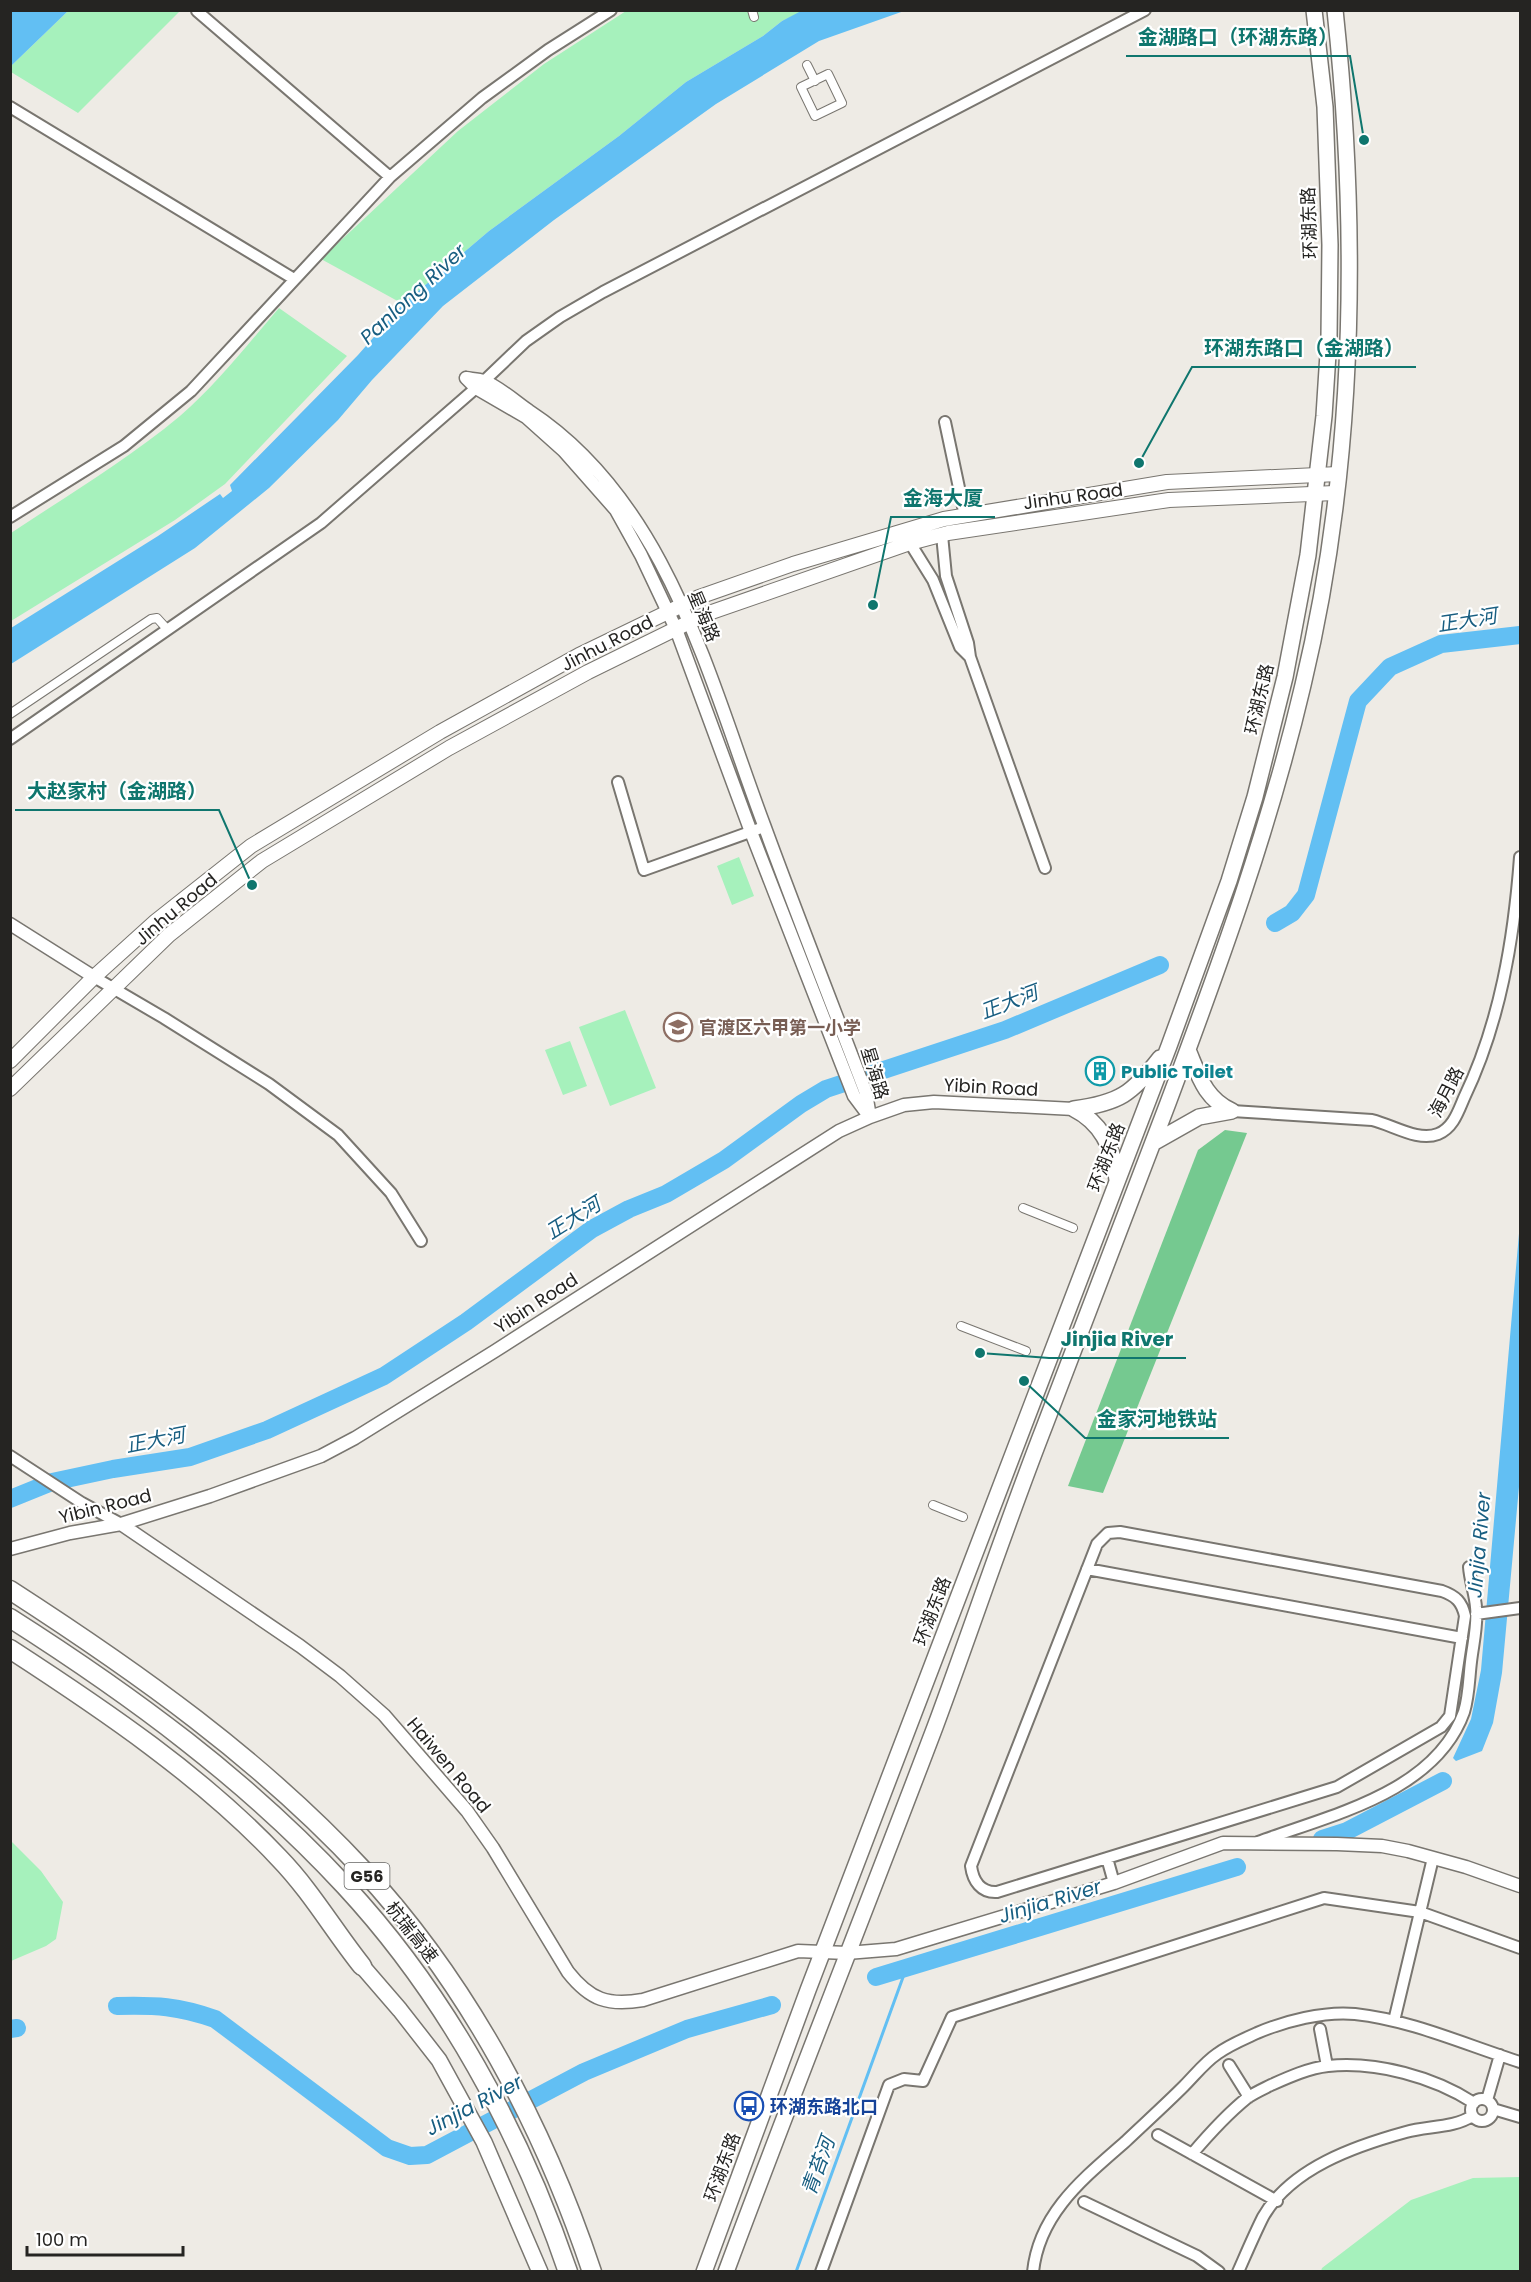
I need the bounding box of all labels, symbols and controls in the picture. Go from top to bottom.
callout: 金湖路口（环湖东路） [1126,18,1350,56]
text: 金湖路口（环湖东路） [1138,23,1338,51]
street label: 环湖东路 [1295,187,1323,259]
water label: Panlong River [354,237,473,351]
callout: 环湖东路口（金湖路） [1192,329,1416,367]
text: 环湖东路口（金湖路） [1204,334,1404,362]
street label: Jinhu Road [1022,477,1124,515]
callout: 金海大厦 [891,479,995,517]
text: 金海大厦 [903,484,983,512]
street label: 星海路 [682,586,726,646]
water label: 正大河 [1435,601,1503,639]
street label: Jinhu Road [557,609,657,677]
street label: 环湖东路 [1239,661,1279,737]
callout: 大赵家村（金湖路） [15,772,219,810]
text: 大赵家村（金湖路） [27,777,207,805]
street label: Jinhu Road [130,867,222,951]
water label: 正大河 [976,977,1046,1026]
school or university icon: 官渡区六甲第一小学 [662,1011,694,1043]
place label: 官渡区六甲第一小学 [699,1015,861,1040]
street label: 星海路 [855,1044,895,1102]
building icon: Public Toilet [1084,1055,1116,1087]
place label: Public Toilet [1121,1059,1233,1084]
street label: 海月路 [1423,1062,1469,1122]
street label: Yibin Road [943,1072,1039,1102]
street label: 环湖东路 [1081,1119,1131,1195]
water label: 正大河 [540,1188,609,1246]
street label: Yibin Road [489,1267,583,1339]
callout: Jinjia River [1049,1320,1186,1358]
text: Jinjia River [1061,1325,1174,1353]
callout: 金家河地铁站 [1085,1400,1229,1438]
text: 金家河地铁站 [1097,1405,1217,1433]
water label: 正大河 [123,1420,191,1459]
street label: Yibin Road [56,1482,154,1530]
water label: Jinjia River [1460,1491,1498,1599]
street label: 环湖东路 [907,1573,957,1649]
street label: Haiwen Road [401,1712,497,1818]
road number: G56 [344,1863,389,1889]
water label: Jinjia River [995,1872,1105,1930]
street label: 杭瑞高速 [380,1896,444,1968]
water label: Jinjia River [421,2068,528,2142]
bus stop icon: 环湖东路北口 [733,2090,765,2122]
place label: 环湖东路北口 [770,2094,878,2119]
street label: 环湖东路 [698,2129,746,2205]
water label: 青苔河 [795,2129,843,2199]
scale bar [27,2219,183,2257]
text: 100 m [36,2227,88,2252]

